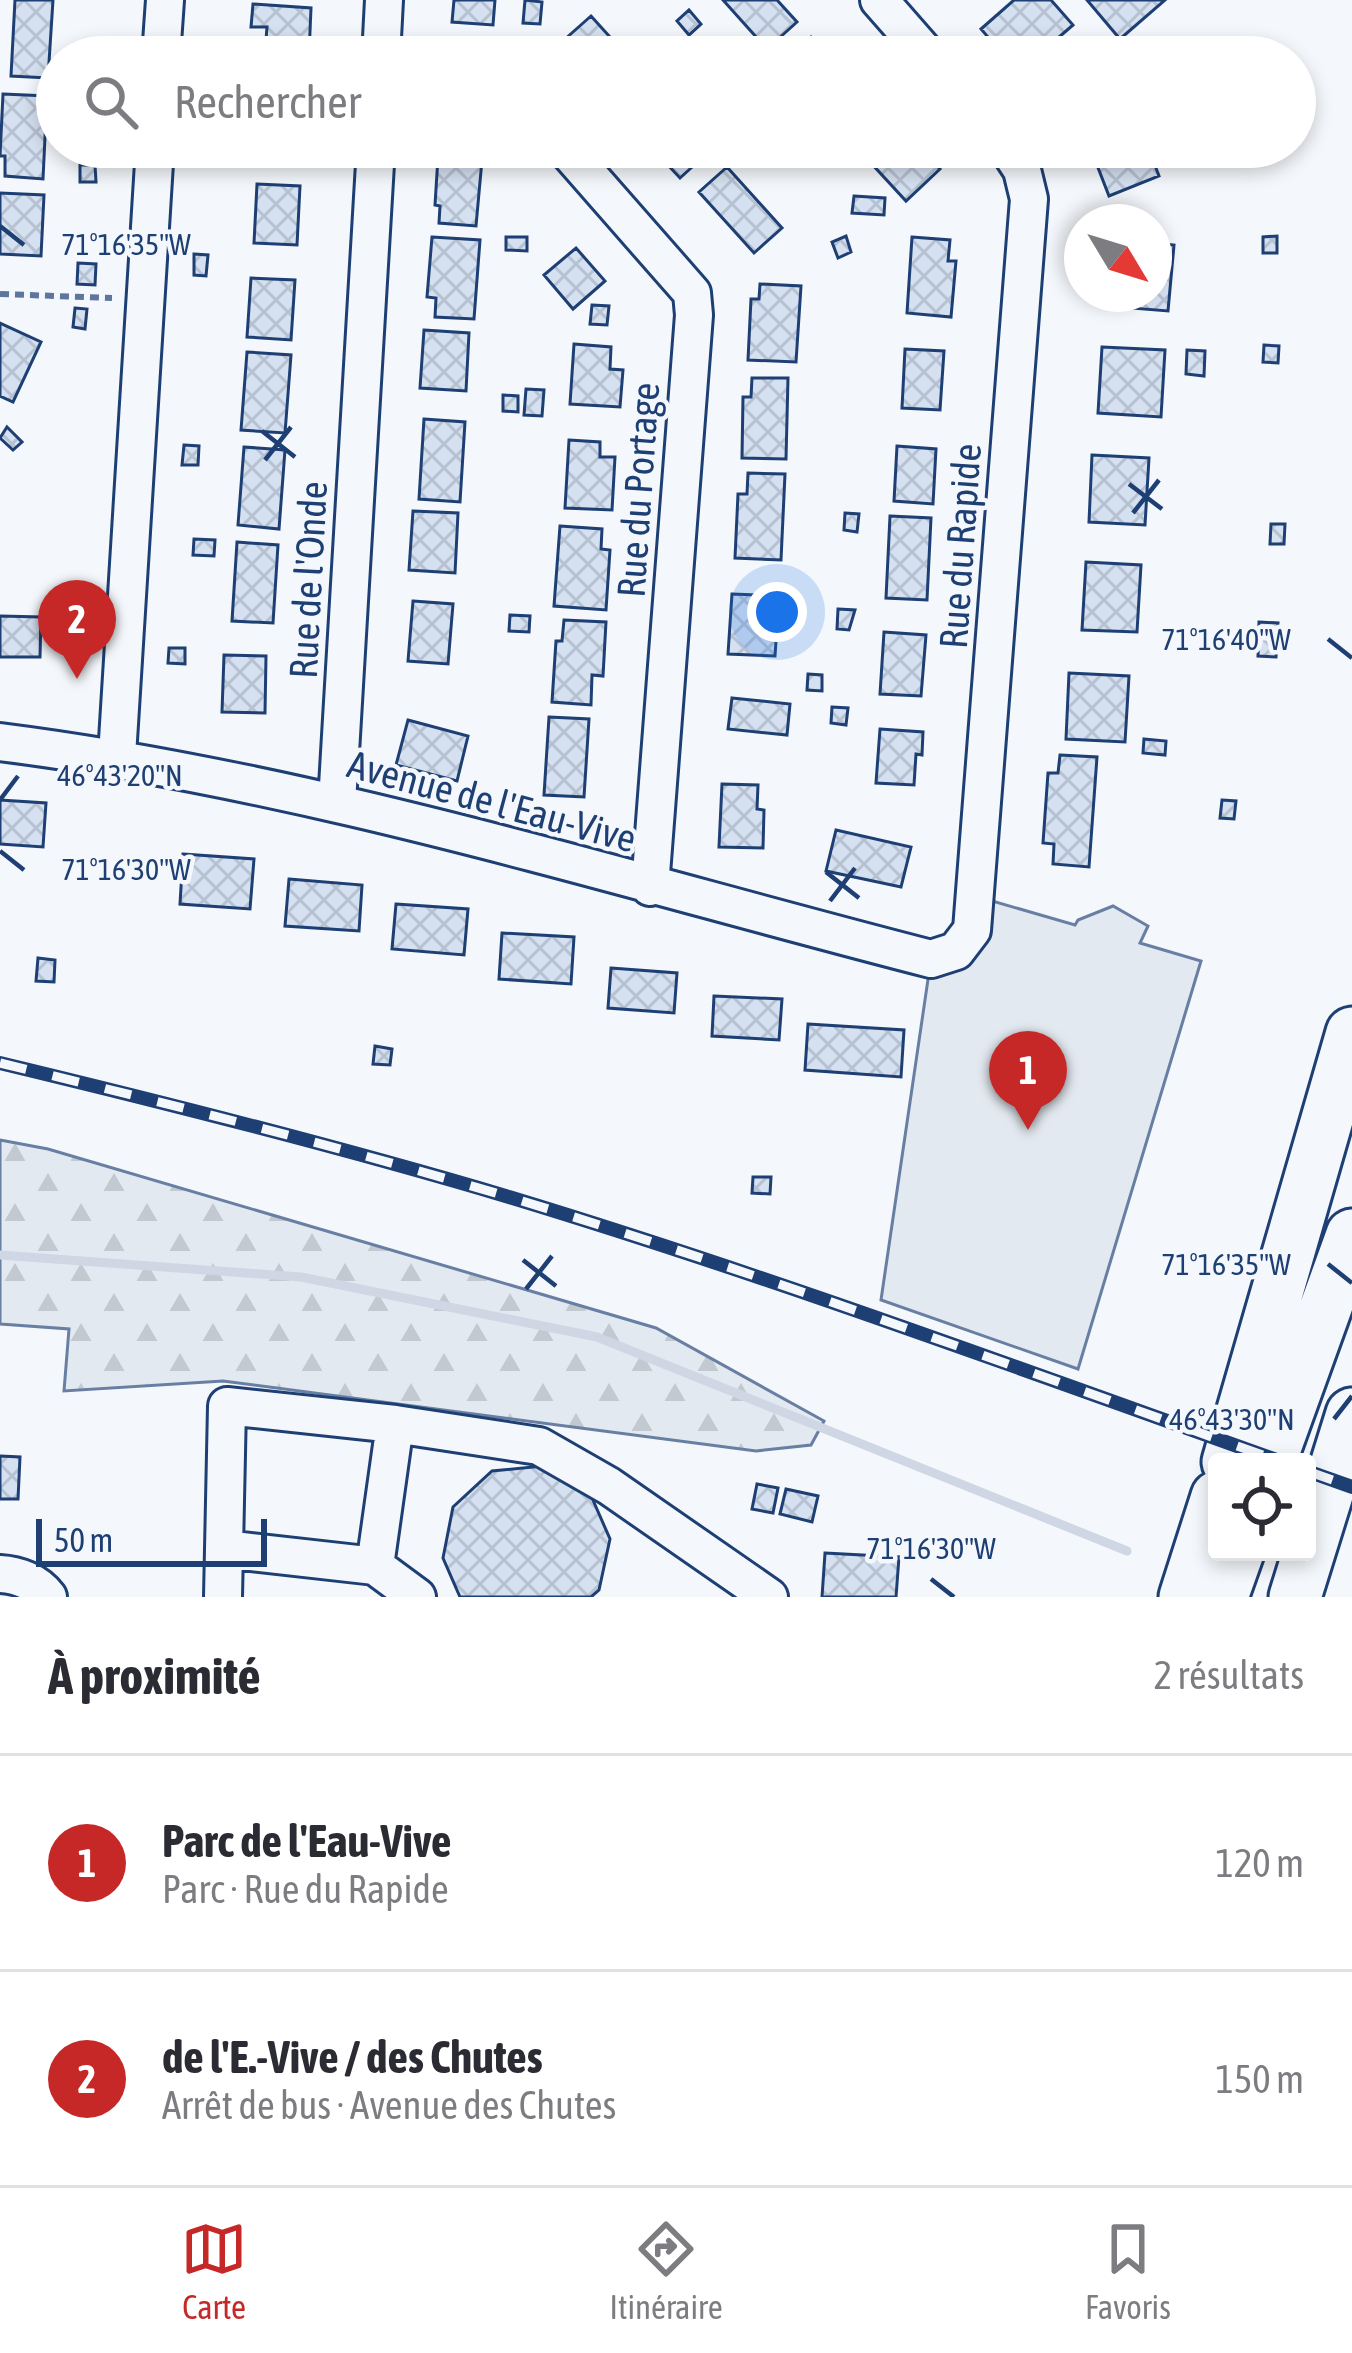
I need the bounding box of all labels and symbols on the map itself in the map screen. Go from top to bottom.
north arrow [1064,204,1172,312]
text: 71°16'35"W [61,227,191,261]
street label: Rue du Portage [609,381,667,599]
street label: Rue du Rapide [931,442,989,650]
street label: Rue de l'Onde [281,480,335,680]
pin: 2 [38,580,116,679]
your location [747,582,807,642]
text: 71°16'40"W [1161,622,1291,656]
street label: Avenue de l'Eau-Vive [343,741,641,861]
text: 46°43'20"N [57,758,183,792]
text: 71°16'30"W [61,852,191,886]
pin: 1 [989,1031,1067,1130]
text: 71°16'35"W [1161,1247,1291,1281]
text: 46°43'30"N [1169,1402,1295,1436]
scale bar [36,1513,267,1566]
text: 71°16'30"W [866,1531,996,1565]

